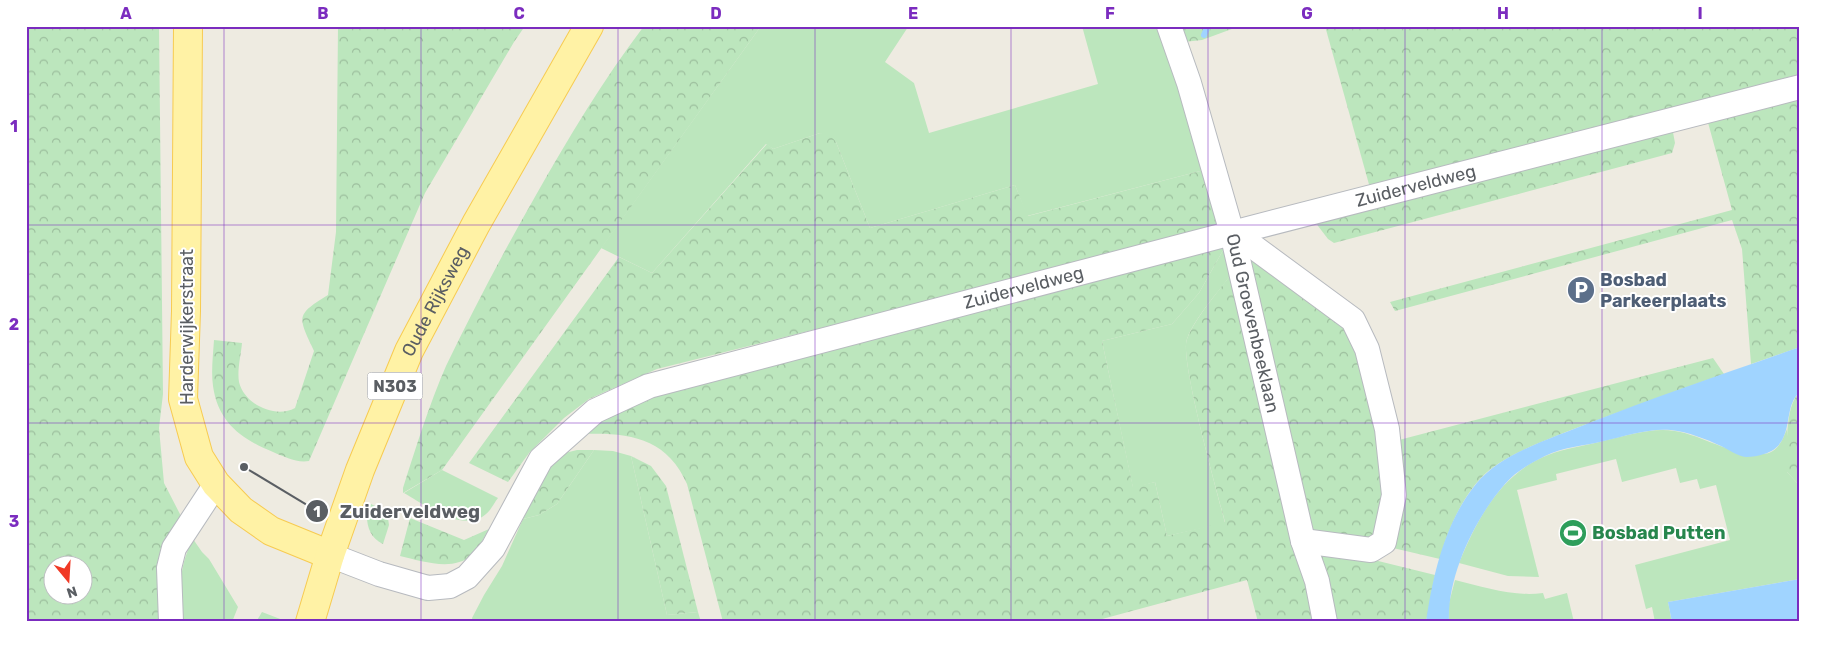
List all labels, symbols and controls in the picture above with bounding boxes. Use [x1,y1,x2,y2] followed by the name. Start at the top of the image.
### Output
[120,4,132,23] text: A
[317,4,329,23] text: B
[513,4,525,23] text: C
[710,4,722,23] text: D
[908,4,918,23] text: E
[1105,4,1115,23] text: F
[1301,4,1313,23] text: G
[1497,4,1509,23] text: H
[1697,4,1703,23] text: I
[10,117,18,136] text: 1
[1353,160,1478,212] street label: Zuiderveldweg
[1221,231,1284,415] street label: Oud Groevenbeeklaan
[397,242,473,360] street label: Oude Rijksweg
[176,249,198,405] street label: Harderwijkerstraat
[961,261,1086,314] street label: Zuiderveldweg
[1600,269,1726,312] place label: Bosbad Parkeerplaats
[1566,275,1596,305] parking icon: Bosbad Parkeerplaats
[9,315,19,334] text: 2
[368,372,422,400] road number: N303
[305,494,490,528] callout: Zuiderveldweg
[340,500,480,523] text: Zuiderveldweg
[313,503,321,521] text: 1
[9,512,19,531] text: 3
[1558,518,1588,548] sports icon: Bosbad Putten
[1592,522,1726,544] place label: Bosbad Putten
[42,556,92,606] north arrow
[64,582,79,602] text: N

